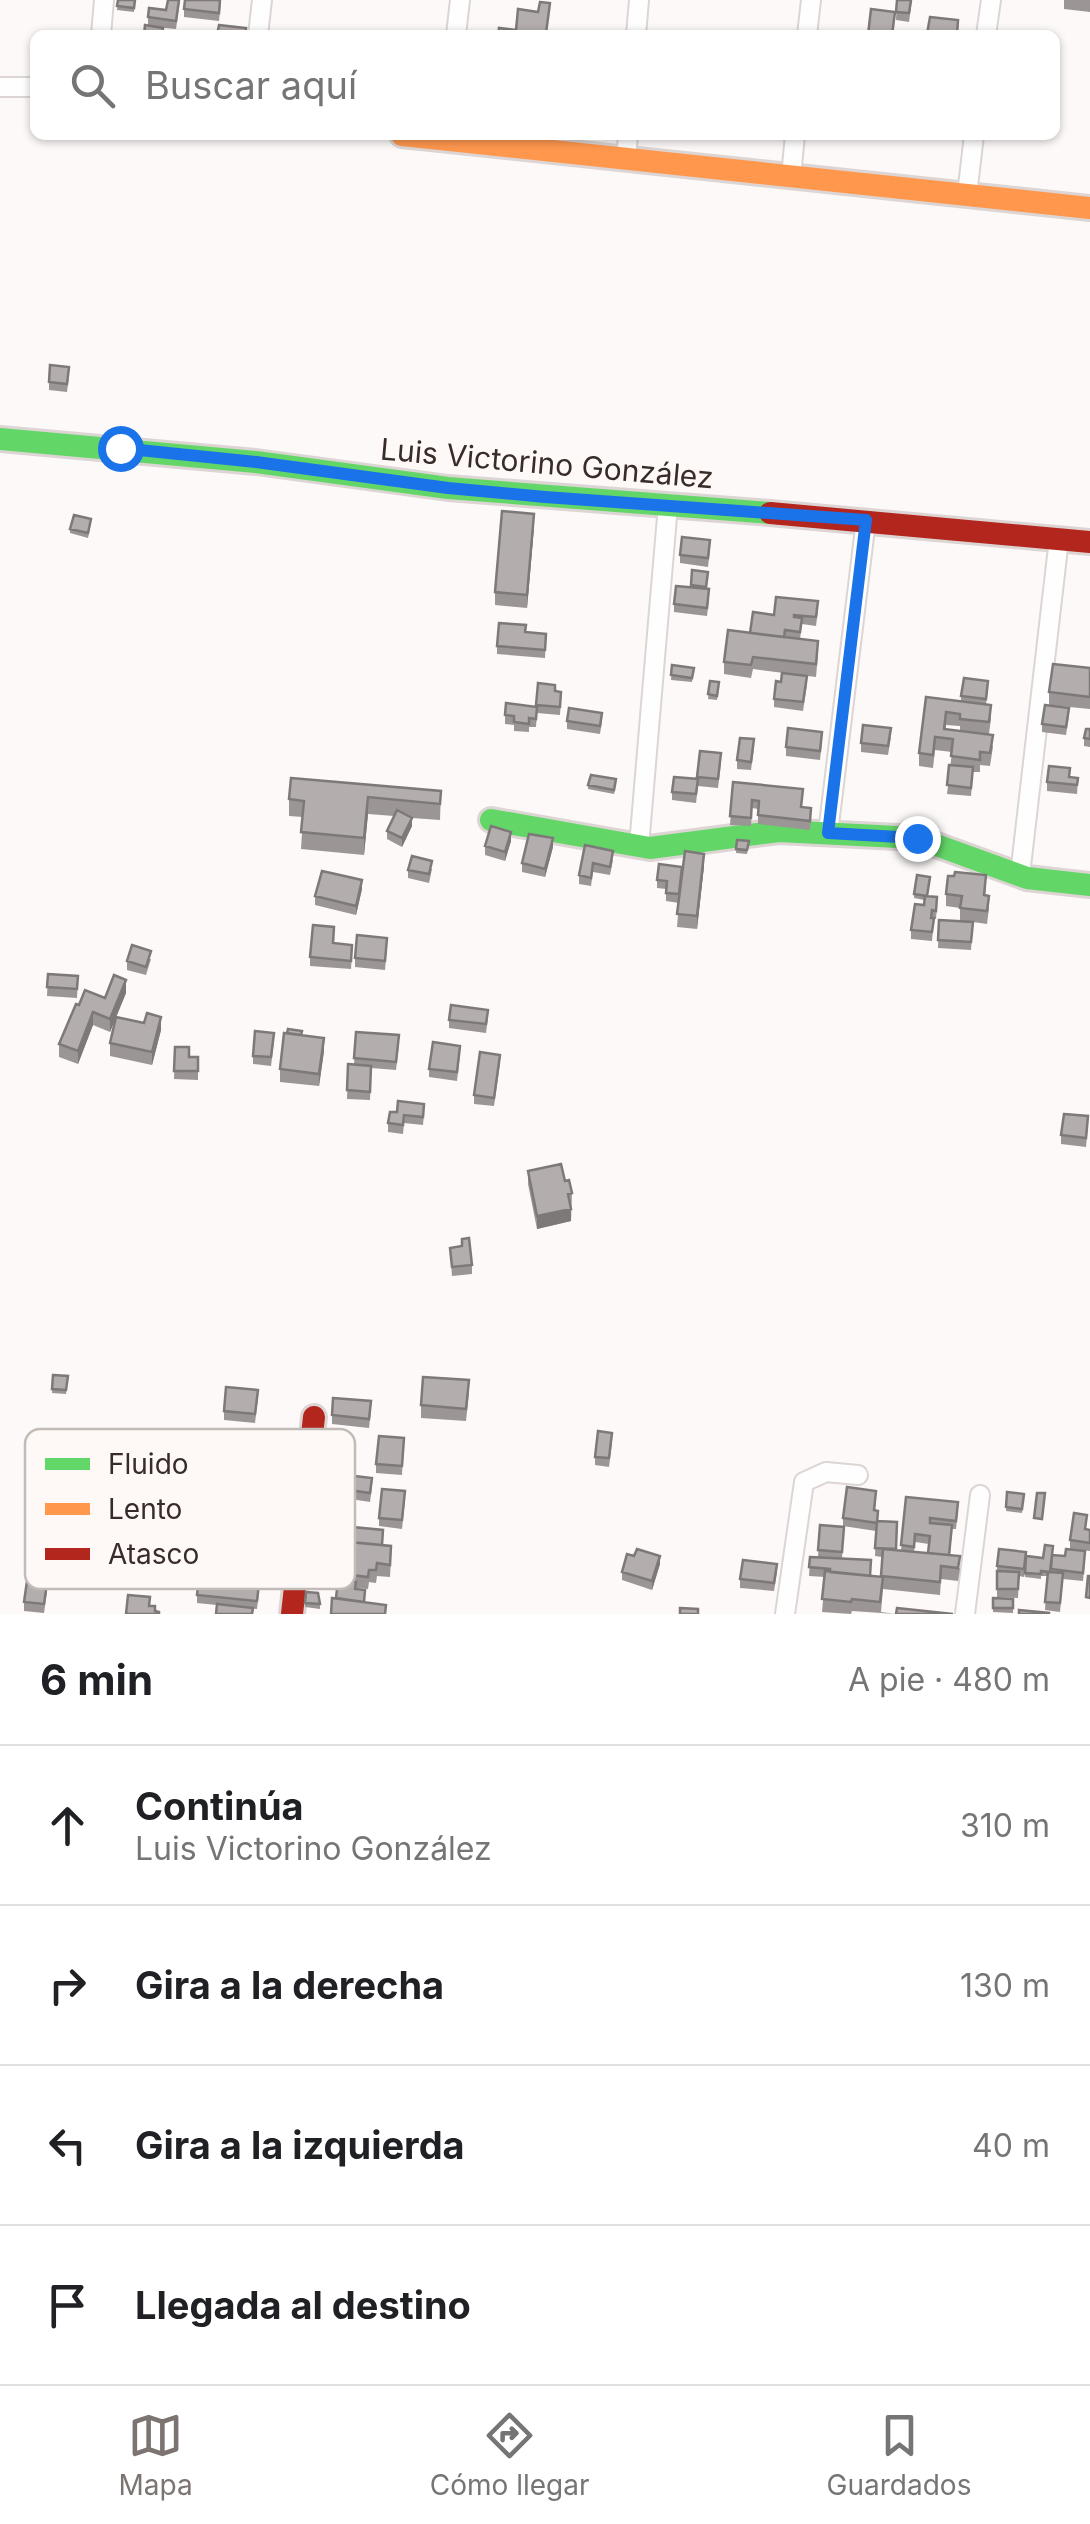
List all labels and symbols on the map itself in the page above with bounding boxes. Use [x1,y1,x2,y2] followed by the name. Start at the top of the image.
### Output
[98,426,144,472] route start
[379,430,715,496] street label: Luis Victorino González
[895,816,941,862] route end
[25,1429,355,1589] legend
[108,1447,189,1481] text: Fluido
[108,1492,182,1526] text: Lento
[108,1537,199,1571] text: Atasco

